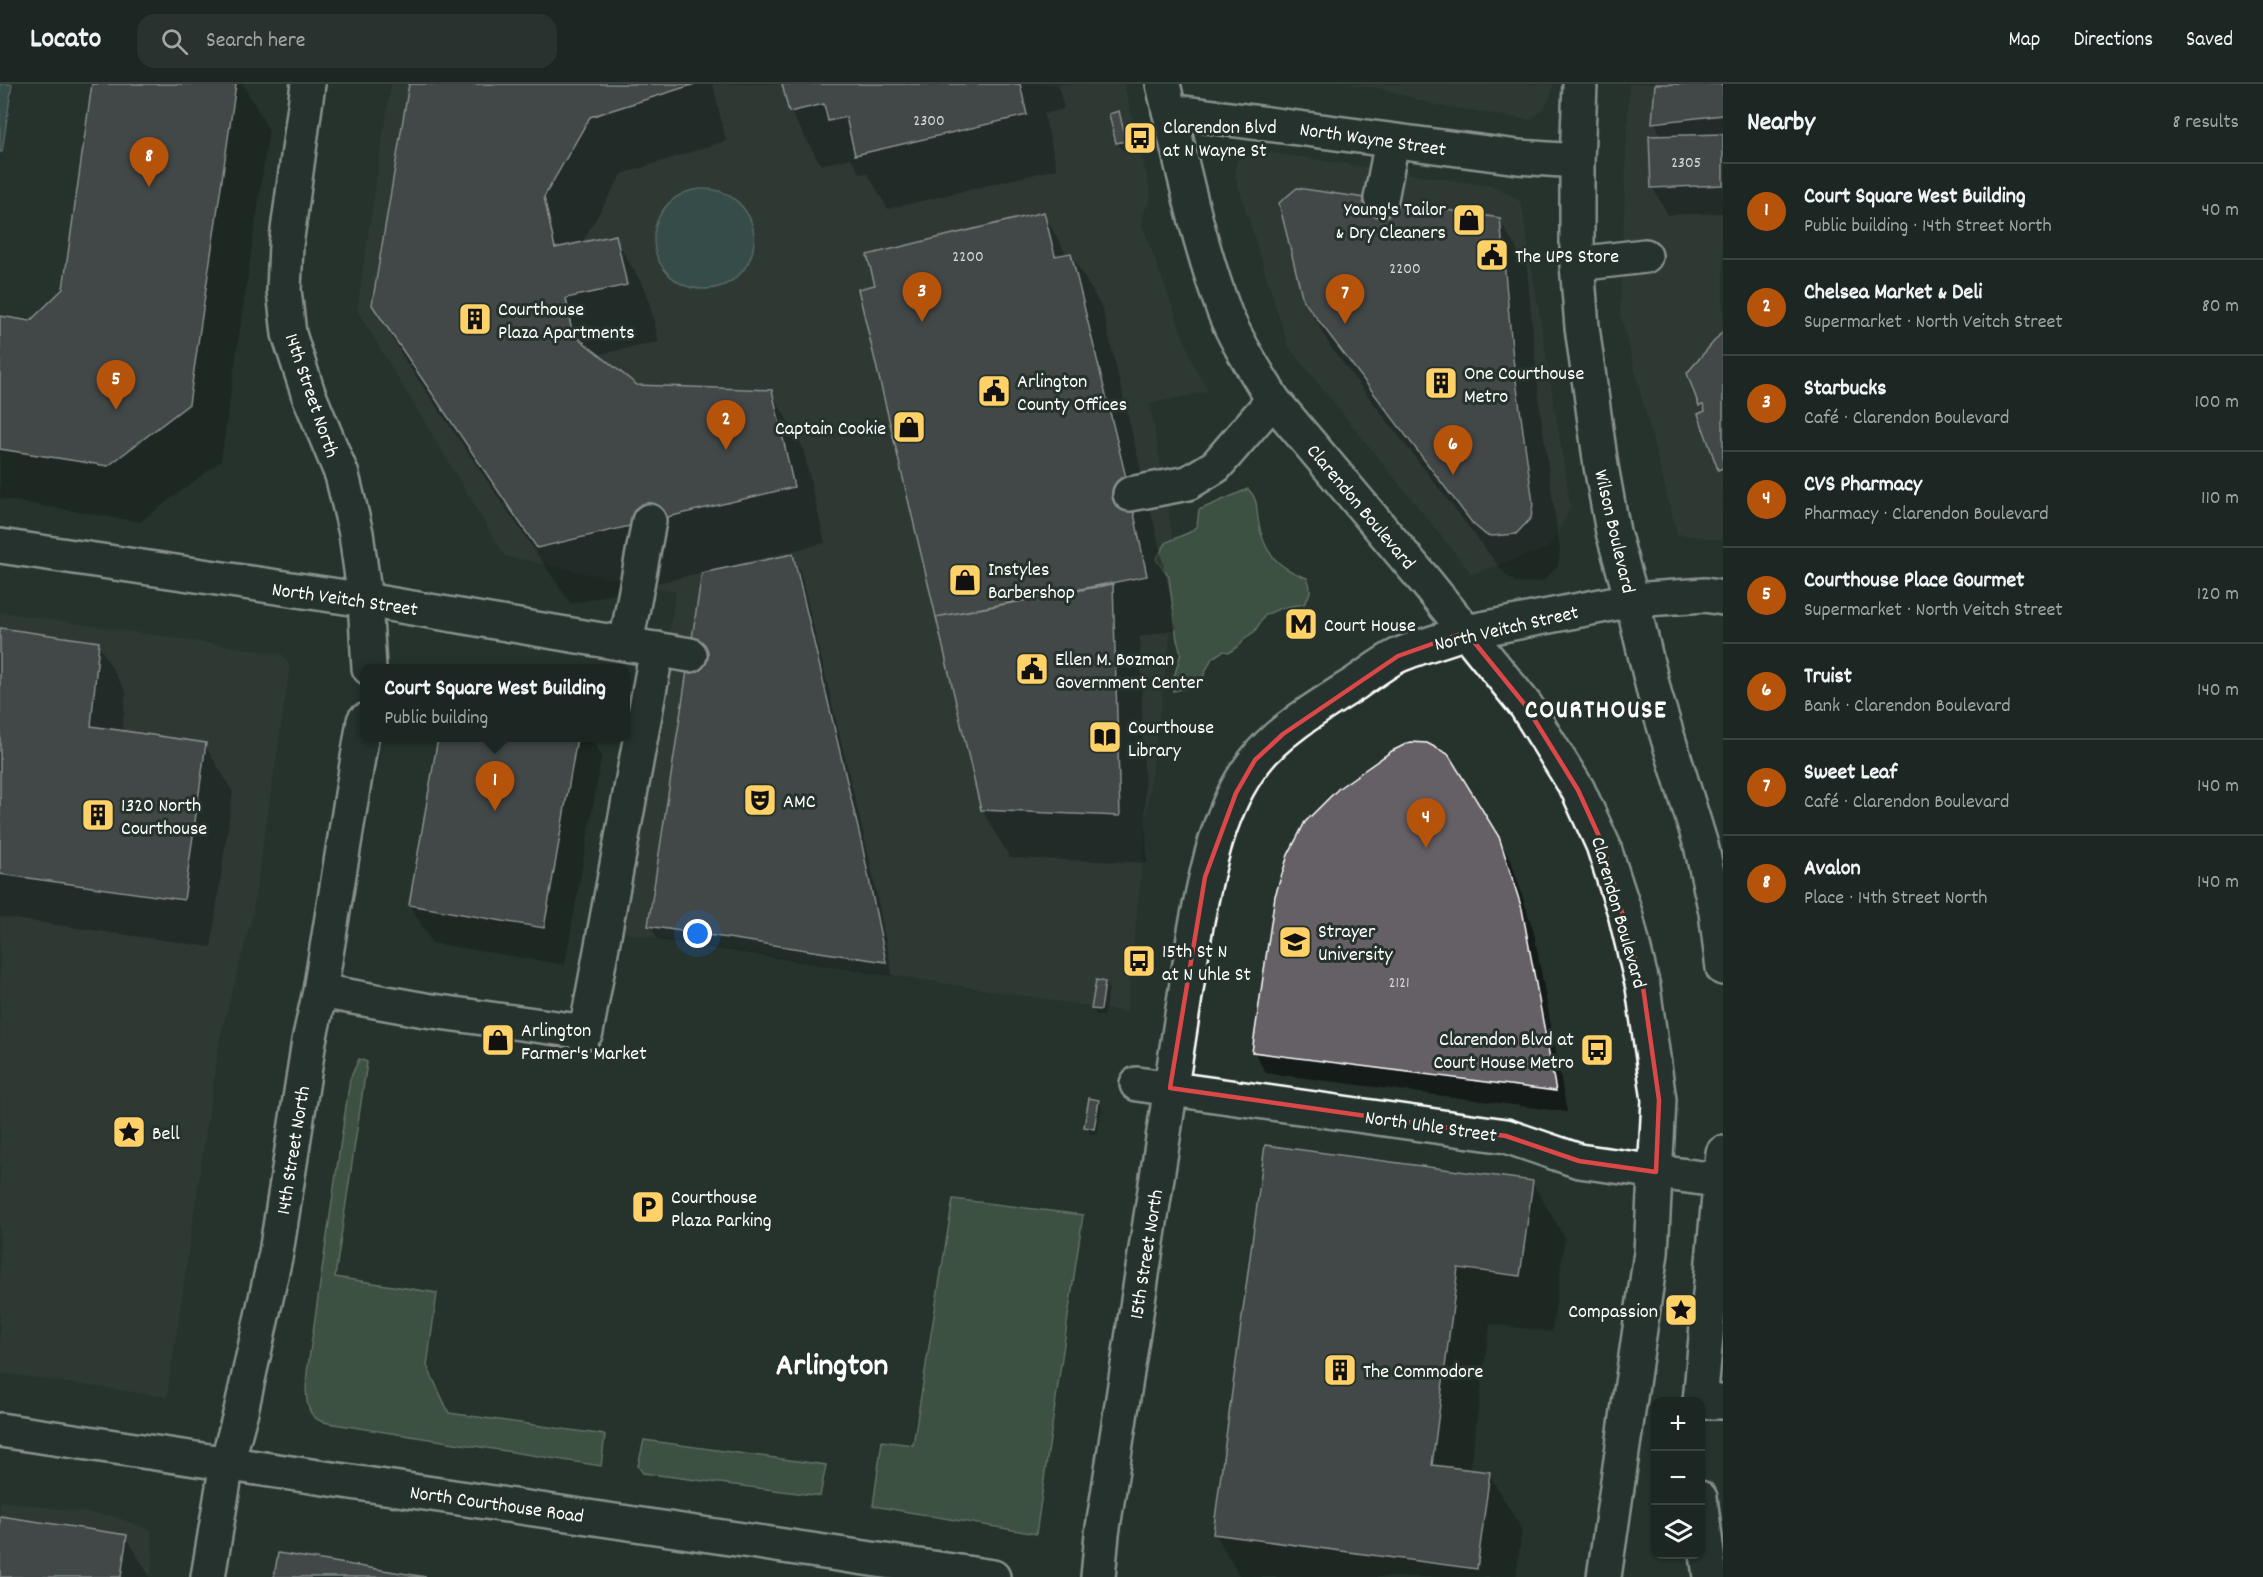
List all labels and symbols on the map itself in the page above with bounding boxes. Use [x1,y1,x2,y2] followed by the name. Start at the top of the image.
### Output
[913,110,945,133] house number: 2300
[1163,115,1277,166] place label: Clarendon Blvd at N Wayne St
[1298,117,1448,165] street label: North Wayne Street
[1122,120,1158,156] bus stop icon: Clarendon Blvd at N Wayne St
[130,138,168,187] pin: 8
[1671,152,1701,175] house number: 2305
[1336,197,1447,248] place label: Young's Tailor & Dry Cleaners
[1451,202,1487,238] shop icon: Young's Tailor & Dry Cleaners
[1474,237,1510,273] public building icon: The UPS Store
[1515,244,1619,272] place label: The UPS Store
[952,246,984,269] house number: 2200
[1389,258,1421,281] house number: 2200
[902,272,942,322] pin: 3
[1326,274,1364,324] pin: 7
[498,297,635,348] place label: Courthouse Plaza Apartments
[457,301,493,337] building icon: Courthouse Plaza Apartments
[276,330,345,462] street label: 14th Street North
[96,360,136,410] pin: 5
[1464,361,1584,412] place label: One Courthouse Metro
[1423,365,1459,401] building icon: One Courthouse Metro
[1017,369,1127,420] place label: Arlington County Offices
[976,373,1012,409] public building icon: Arlington County Offices
[706,400,746,450] pin: 2
[891,409,927,445] shop icon: Captain Cookie
[775,416,886,444] place label: Captain Cookie
[1434,426,1472,475] pin: 6
[1299,439,1421,577] street label: Clarendon Boulevard
[1585,467,1641,596] street label: Wilson Boulevard
[988,557,1075,608] place label: Instyles Barbershop
[947,562,983,598] shop icon: Instyles Barbershop
[270,577,419,625] street label: North Veitch Street
[1432,600,1582,660] street label: North Veitch Street
[1283,606,1319,642] metro station icon: Court House
[1324,613,1416,641] place label: Court House
[1055,647,1204,698] place label: Ellen M. Bozman Government Center
[1014,651,1050,687] public building icon: Ellen M. Bozman Government Center
[1525,693,1667,730] district label: COURTHOUSE
[1128,715,1214,766] place label: Courthouse Library
[1087,719,1123,755] library icon: Courthouse Library
[476,762,514,811] pin: 1
[742,782,778,818] theatre icon: AMC
[783,789,816,817] place label: AMC
[121,793,207,844] place label: 1320 North Courthouse
[80,797,116,833] building icon: 1320 North Courthouse
[1406,798,1446,848] pin: 4
[1582,834,1652,992] street label: Clarendon Boulevard
[683,919,712,948] your location
[1318,919,1394,970] place label: Strayer University
[1277,924,1313,960] school or university icon: Strayer University
[1162,939,1251,990] place label: 15th St N at N Uhle St
[1121,943,1157,979] bus stop icon: 15th St N at N Uhle St
[1389,972,1410,995] house number: 2121
[521,1018,647,1069] place label: Arlington Farmer's Market
[480,1022,516,1058] shop icon: Arlington Farmer's Market
[1433,1027,1574,1078] place label: Clarendon Blvd at Court House Metro
[1579,1032,1615,1068] bus stop icon: Clarendon Blvd at Court House Metro
[271,1084,319,1217] street label: 14th Street North
[1363,1105,1498,1151] street label: North Uhle Street
[111,1114,147,1150] place icon: Bell
[152,1121,180,1149] place label: Bell
[671,1185,772,1236] place label: Courthouse Plaza Parking
[1124,1188,1172,1321] street label: 15th Street North
[630,1189,666,1225] parking icon: Courthouse Plaza Parking
[1663,1292,1699,1328] place icon: Compassion
[1568,1299,1658,1327] place label: Compassion
[776,1345,888,1391] district label: Arlington
[1322,1352,1358,1388] building icon: The Commodore
[1363,1359,1483,1387] place label: The Commodore
[408,1480,585,1532] street label: North Courthouse Road

